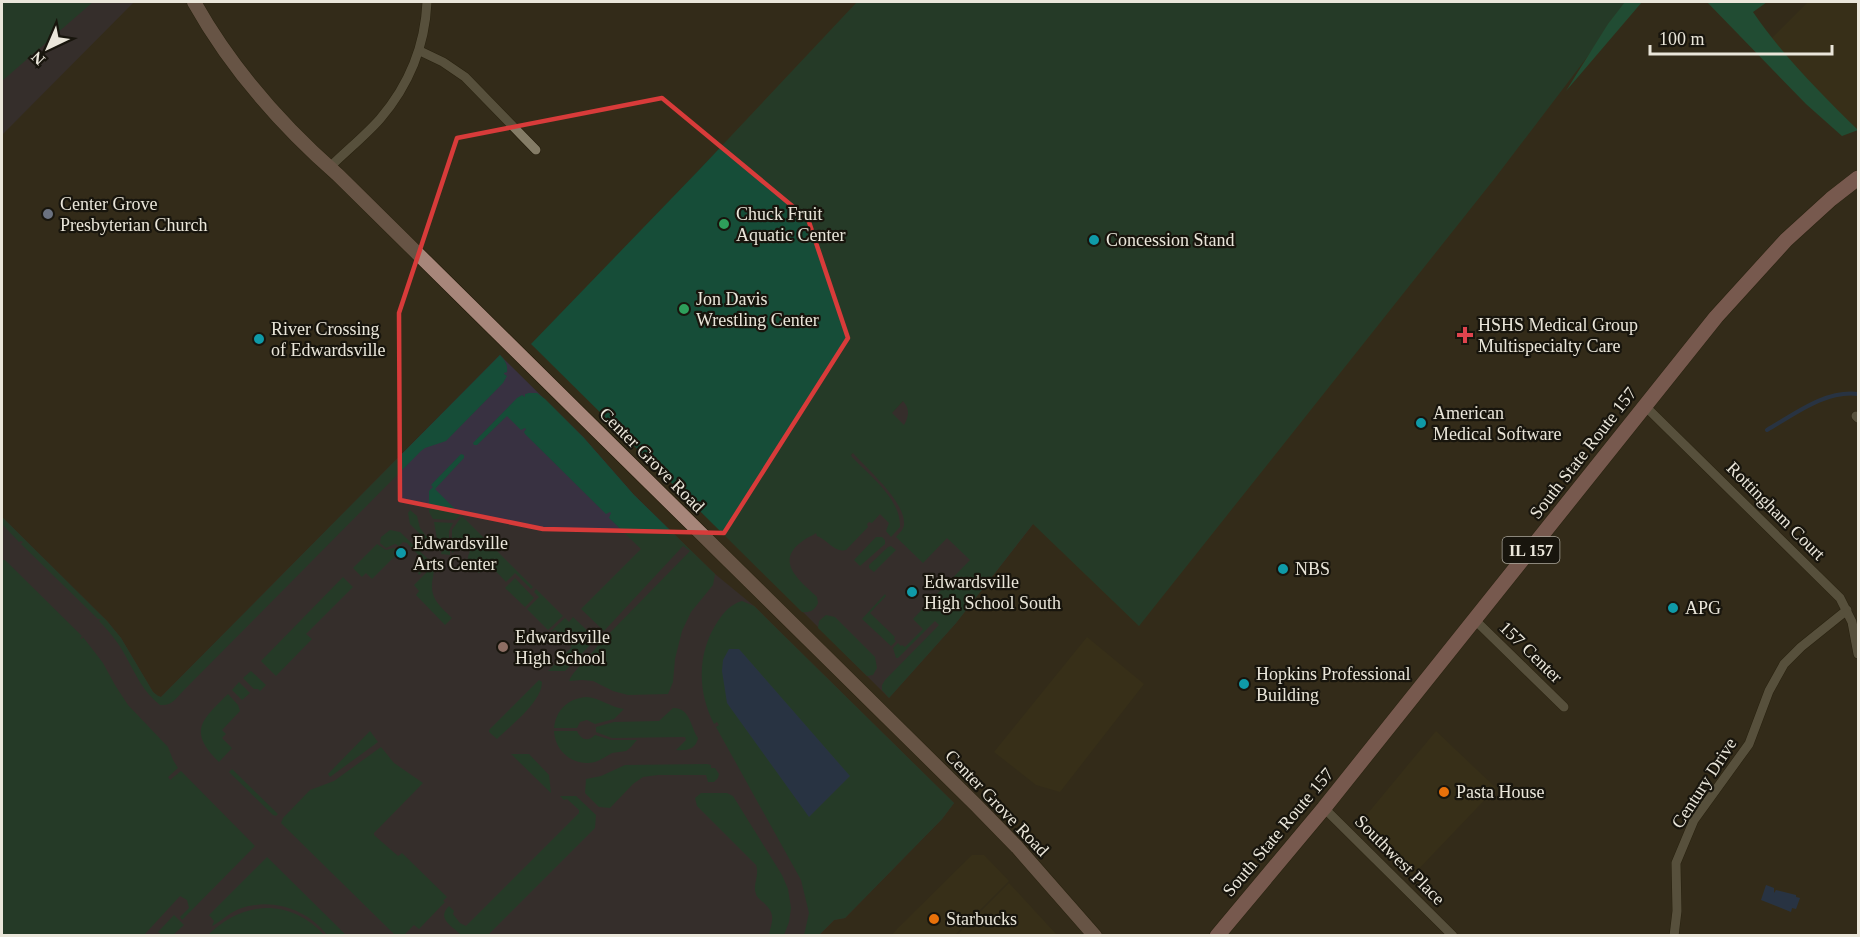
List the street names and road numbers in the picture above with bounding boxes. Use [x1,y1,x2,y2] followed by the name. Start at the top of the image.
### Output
[1525,383,1641,523] street label: South State Route 157
[595,403,709,517] street label: Center Grove Road
[1723,458,1829,564] street label: Rottingham Court
[1502,537,1559,563] road number: IL 157
[1495,617,1567,687] street label: 157 Center
[1667,734,1741,832] street label: Century Drive
[941,746,1053,860] street label: Center Grove Road
[1218,764,1338,900] street label: South State Route 157
[1351,811,1449,909] street label: Southwest Place

